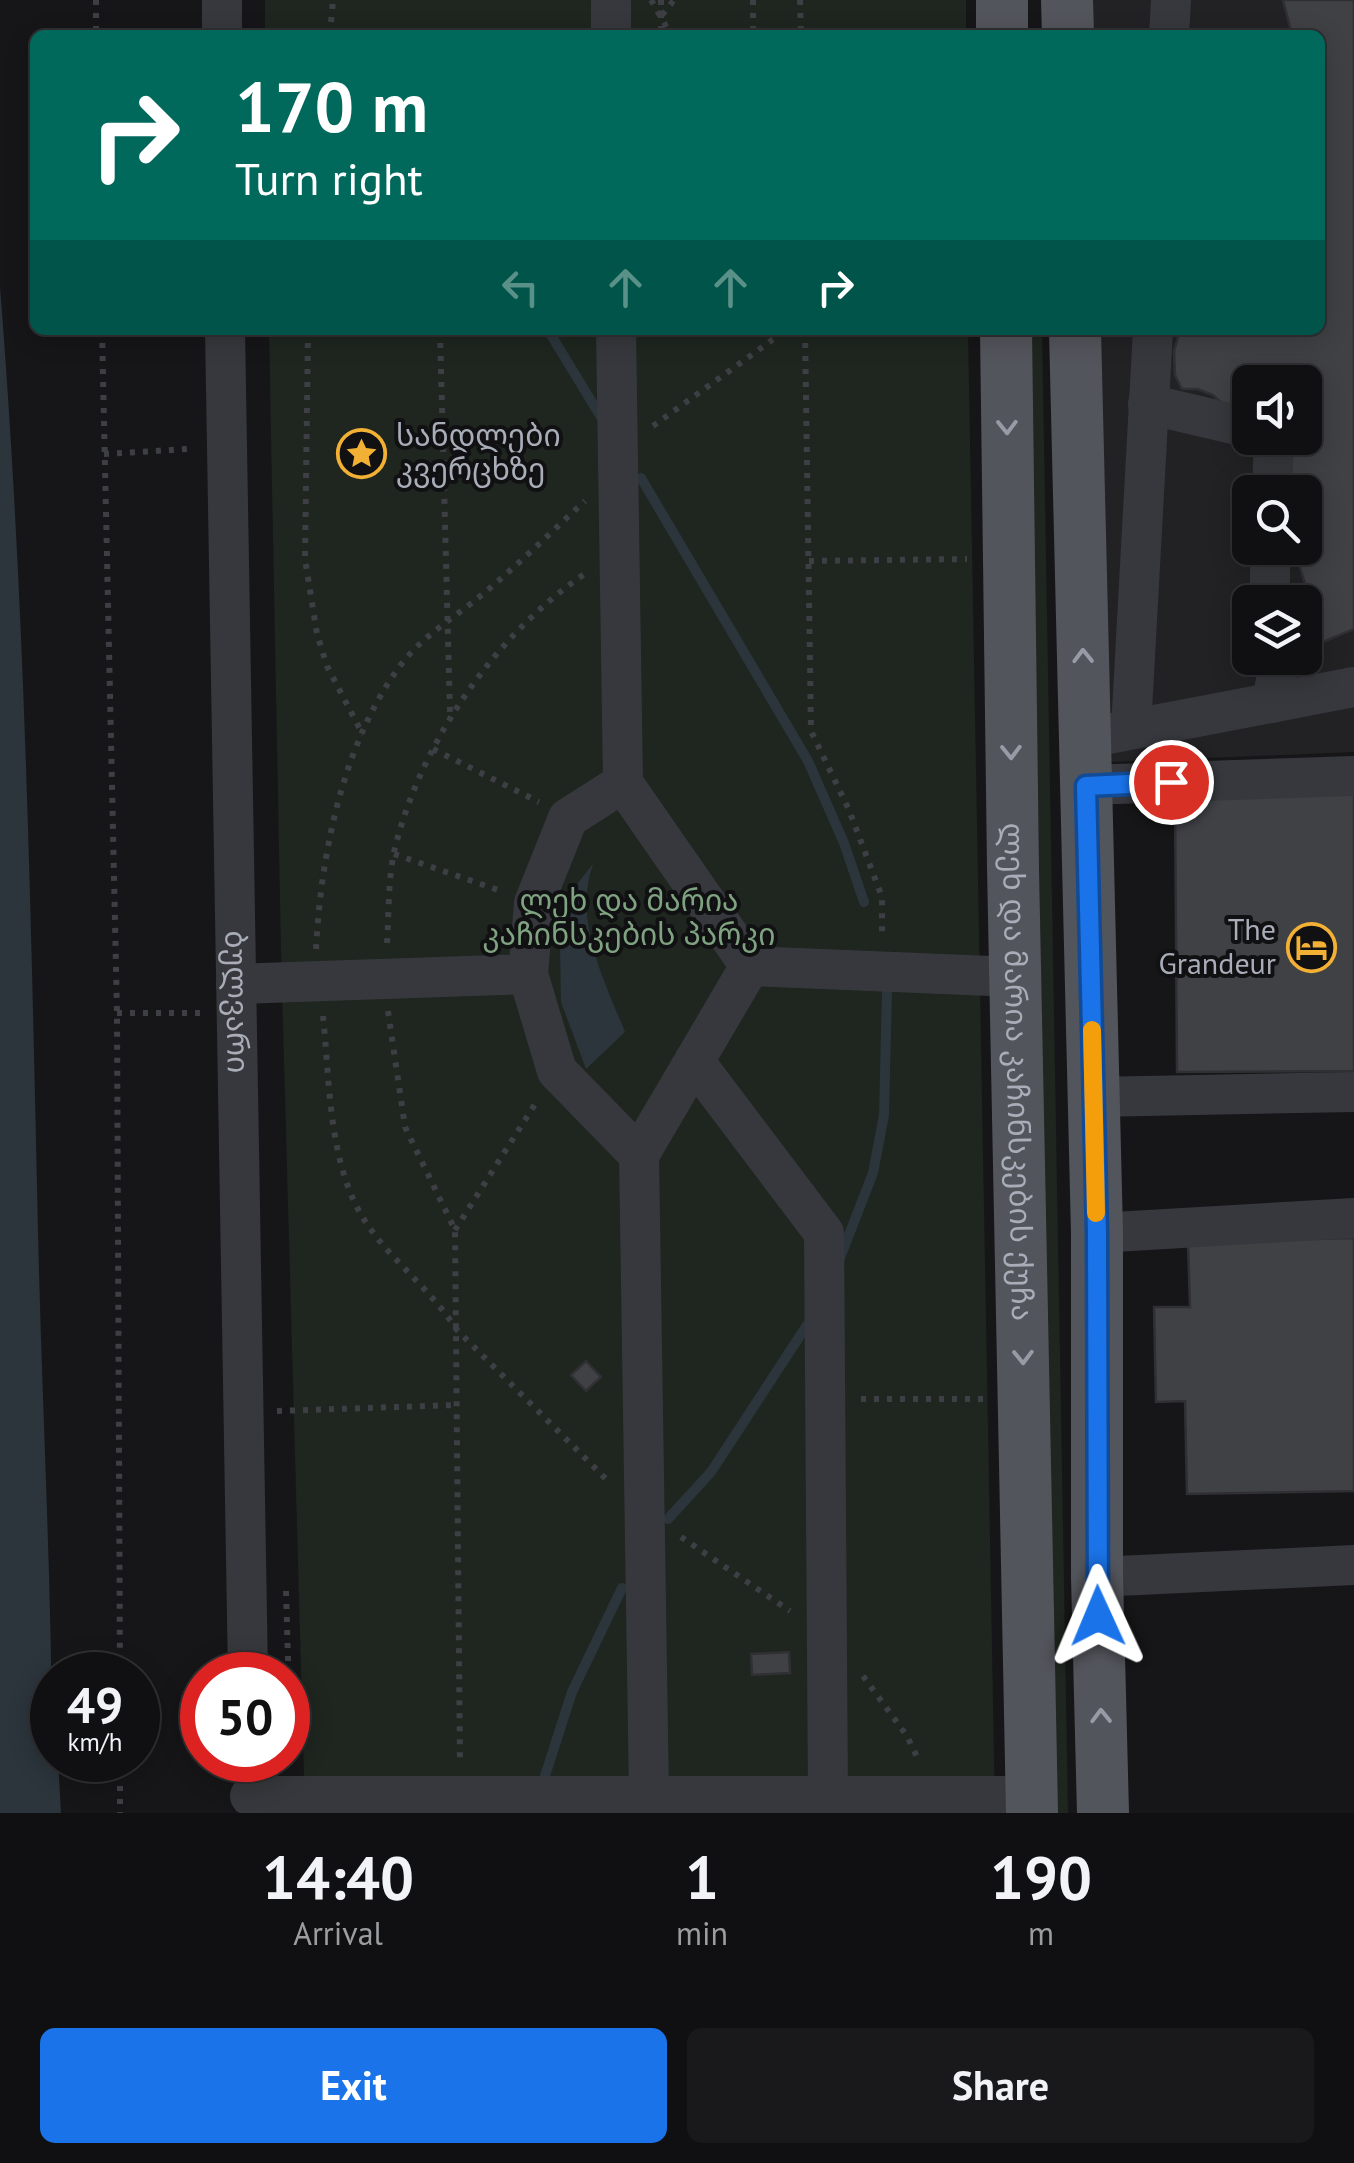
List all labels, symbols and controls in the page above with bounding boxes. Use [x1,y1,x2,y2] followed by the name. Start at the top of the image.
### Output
[235,61,428,151] text: 170 m
[70,70,200,200] icon: right
[235,149,423,207] text: Turn right
[493,260,548,315] icon: left
[598,260,653,315] icon: ahead
[703,260,758,315] icon: ahead
[808,260,863,315] icon: right
[1232,365,1322,675] map controls
[1232,365,1322,455] button: sound
[396,415,561,488] place label: სანდლები კვერცხზე
[996,420,1018,436] one-way arrow
[335,427,387,479] place icon: სანდლები კვერცხზე
[1232,475,1322,565] button: search
[1232,585,1322,675] button: layers
[1072,647,1093,663] one-way arrow
[1129,740,1214,825] pin
[1000,746,1022,761] one-way arrow
[1144,755,1199,810] icon: arrive
[994,822,1043,1321] street label: ლეხ და მარია კაჩინსკების ქუჩა
[482,880,776,953] park label: ლეხ და მარია კაჩინსკების პარკი
[1158,909,1276,982] place label: The Grandeur
[1285,921,1337,973] hotel icon: The Grandeur
[217,930,259,1074] street label: ბულვარი
[1012,1350,1034,1366] one-way arrow
[1046,1564,1150,1668] position arrow
[180,1652,310,1782] speed limit sign: 50
[67,1672,123,1737] text: 49
[1090,1707,1111,1723] one-way arrow
[68,1726,122,1758] text: km/h
[262,1838,414,1916] text: 14:40
[685,1838,719,1916] text: 1
[990,1838,1092,1916] text: 190
[293,1912,383,1954] text: Arrival
[676,1912,728,1954] text: min
[1028,1912,1054,1954] text: m
[40,2028,667,2143] button: Exit
[687,2028,1314,2143] button: Share

